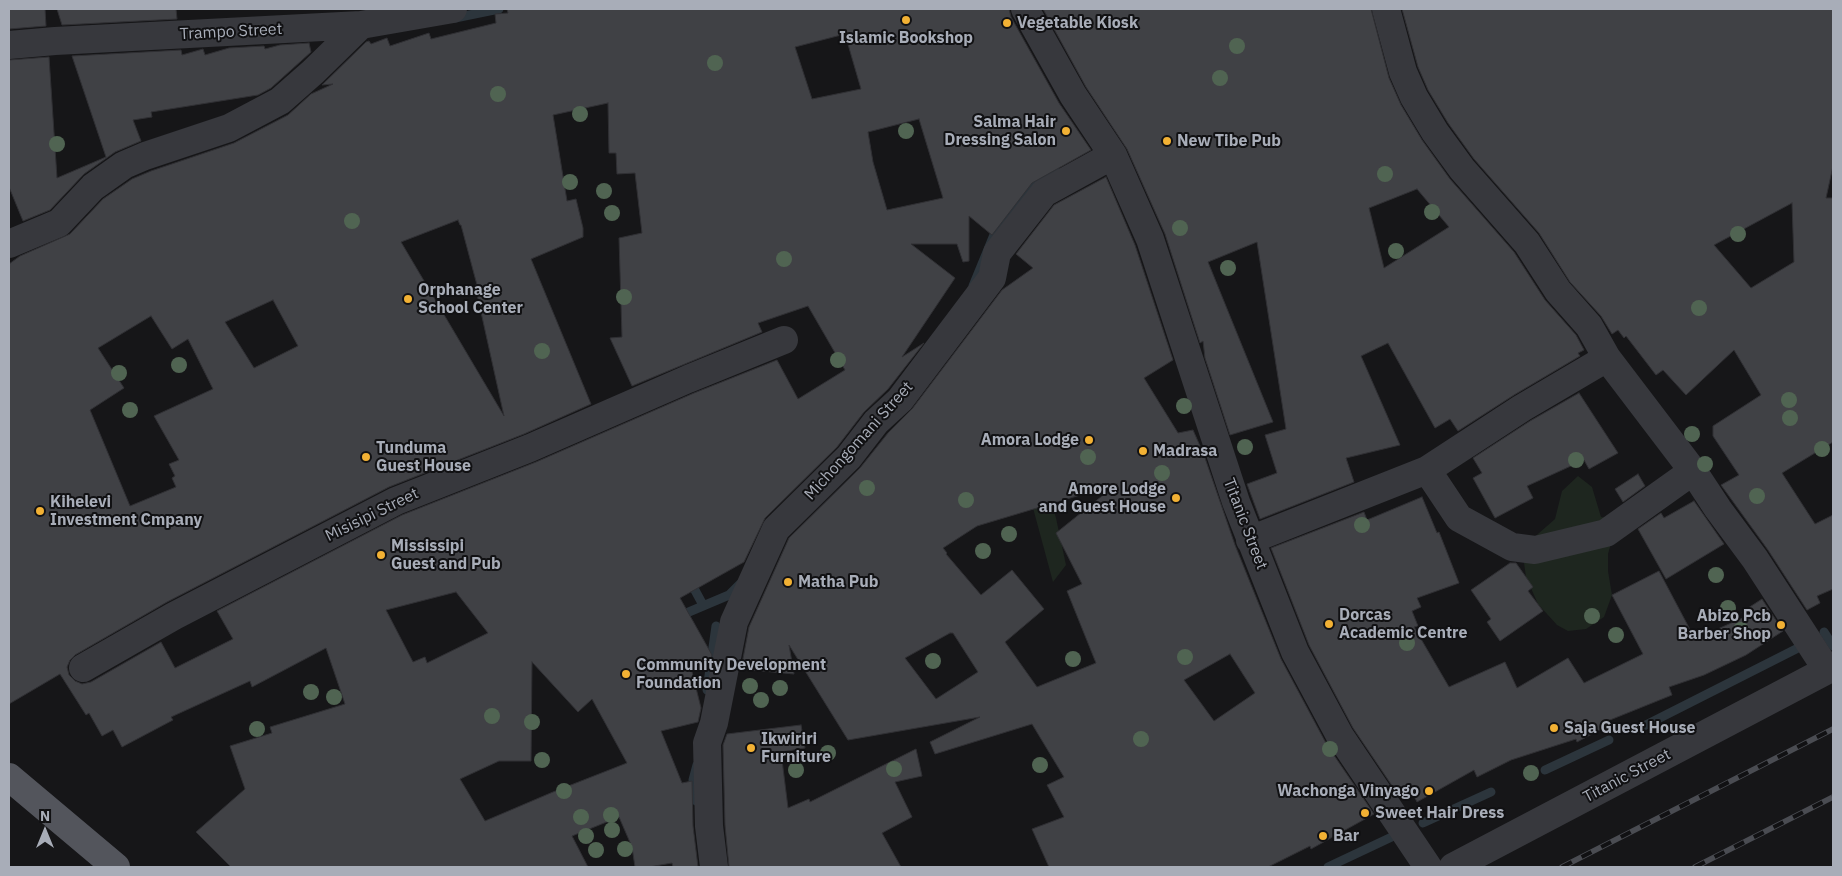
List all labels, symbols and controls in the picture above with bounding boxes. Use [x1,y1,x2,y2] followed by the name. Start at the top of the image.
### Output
[1017,13,1138,33] place label: Vegetable Kiosk
[900,14,912,26] marker: Islamic Bookshop
[1001,17,1013,29] marker: Vegetable Kiosk
[179,20,283,44] street label: Trampo Street
[839,28,973,48] place label: Islamic Bookshop
[944,112,1056,150] place label: Salma Hair Dressing Salon
[1060,125,1072,137] marker: Salma Hair Dressing Salon
[1177,131,1281,151] place label: New Tibe Pub
[1161,135,1173,147] marker: New Tibe Pub
[418,280,523,318] place label: Orphanage School Center
[402,293,414,305] marker: Orphanage School Center
[801,378,917,504] street label: Michongomani Street
[981,430,1079,450] place label: Amora Lodge
[1083,434,1095,446] marker: Amora Lodge
[376,438,471,476] place label: Tunduma Guest House
[1153,441,1217,461] place label: Madrasa
[1137,445,1149,457] marker: Madrasa
[360,451,372,463] marker: Tunduma Guest House
[1219,476,1271,572] street label: Titanic Street
[1039,479,1166,517] place label: Amore Lodge and Guest House
[322,484,422,546] street label: Misisipi Street
[50,492,202,530] place label: Kihelevi Investment Cmpany
[1170,492,1182,504] marker: Amore Lodge and Guest House
[34,505,46,517] marker: Kihelevi Investment Cmpany
[391,536,501,574] place label: Mississipi Guest and Pub
[375,549,387,561] marker: Mississipi Guest and Pub
[798,572,878,592] place label: Matha Pub
[782,576,794,588] marker: Matha Pub
[1339,605,1467,643] place label: Dorcas Academic Centre
[1678,606,1771,644] place label: Abizo Pcb Barber Shop
[1323,618,1335,630] marker: Dorcas Academic Centre
[1775,619,1787,631] marker: Abizo Pcb Barber Shop
[636,655,826,693] place label: Community Development Foundation
[620,668,632,680] marker: Community Development Foundation
[1564,718,1696,738] place label: Saja Guest House
[1548,722,1560,734] marker: Saja Guest House
[761,729,831,767] place label: Ikwiriri Furniture
[745,742,757,754] marker: Ikwiriri Furniture
[1580,745,1674,807] street label: Titanic Street
[1277,781,1419,801] place label: Wachonga Vinyago
[1423,785,1435,797] marker: Wachonga Vinyago
[1375,803,1504,823] place label: Sweet Hair Dress
[20,806,70,856] north arrow
[40,807,50,825] text: N
[1359,807,1371,819] marker: Sweet Hair Dress
[1333,826,1359,846] place label: Bar
[1317,830,1329,842] marker: Bar

